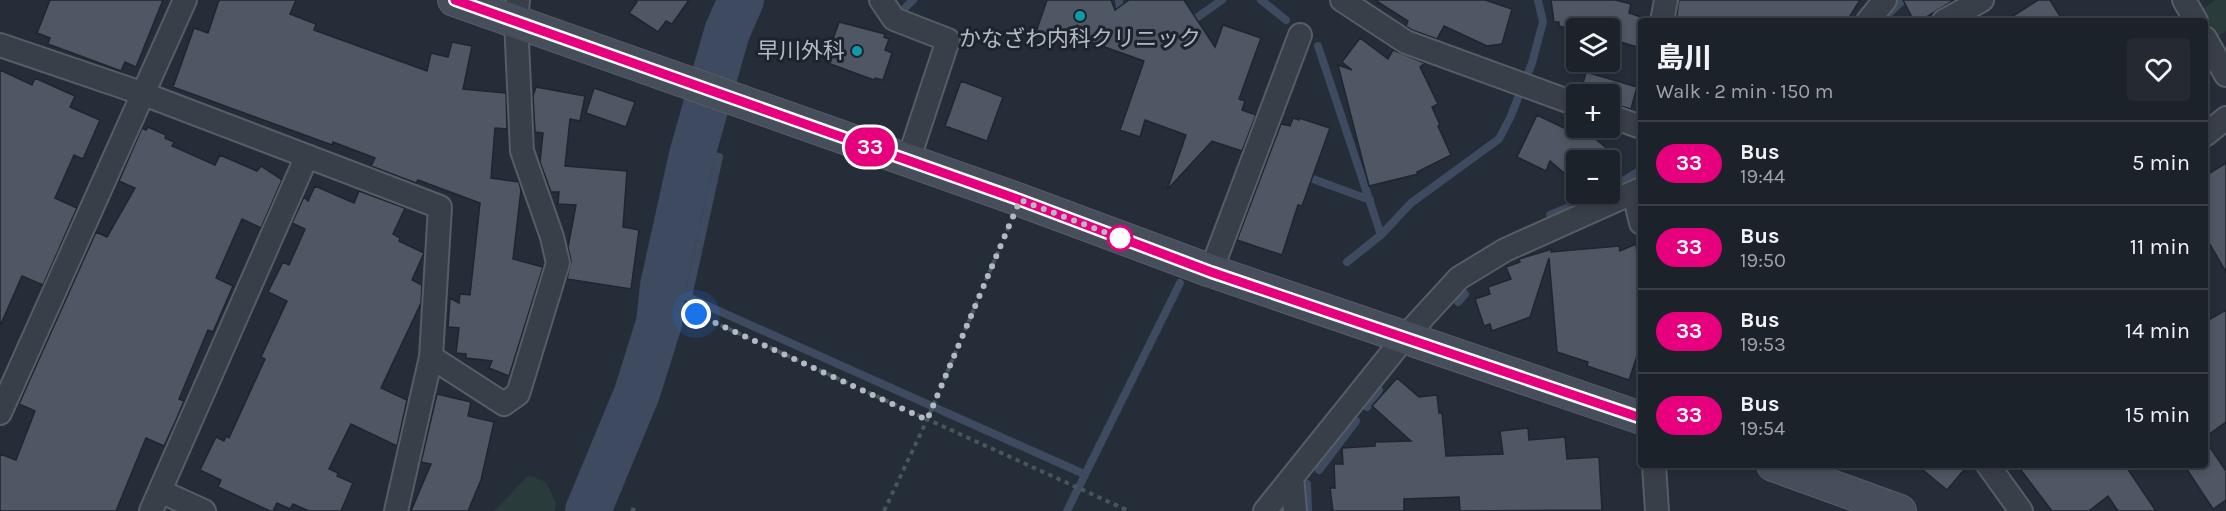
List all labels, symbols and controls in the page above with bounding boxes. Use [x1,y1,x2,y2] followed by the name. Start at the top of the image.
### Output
[1073,9,1087,23] marker: かなざわ内科クリニック
[1566,18,1620,204] map controls
[1566,18,1620,72] button: layers
[959,26,1201,52] place label: かなざわ内科クリニック
[757,38,845,64] place label: 早川外科
[2127,38,2190,101] button: heart
[1656,41,1712,74] text: 島川
[850,44,864,58] marker: 早川外科
[1656,80,1834,103] text: Walk · 2 min · 150 m
[1566,84,1620,138] button: +
[843,128,897,166] line badge: 33
[857,135,883,159] text: 33
[1740,139,1780,165] text: Bus
[1566,150,1620,204] button: −
[2132,150,2190,176] text: 5 min
[1676,151,1702,175] text: 33
[1740,165,1785,188] text: 19:44
[1740,223,1780,249] text: Bus
[1107,225,1133,251] unlabelled marker
[2130,234,2190,260] text: 11 min
[1676,235,1702,259] text: 33
[1740,249,1786,272] text: 19:50
[681,299,711,329] your location
[1740,307,1780,333] text: Bus
[2125,318,2190,344] text: 14 min
[1676,319,1702,343] text: 33
[1740,333,1786,356] text: 19:53
[1740,391,1780,417] text: Bus
[2125,402,2190,428] text: 15 min
[1676,403,1702,427] text: 33
[1740,417,1785,440] text: 19:54

